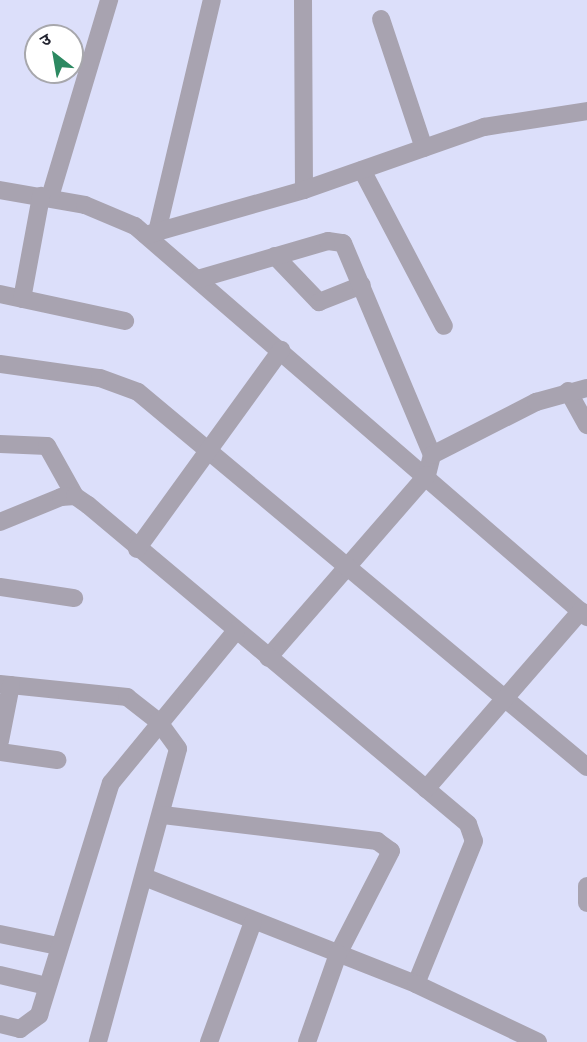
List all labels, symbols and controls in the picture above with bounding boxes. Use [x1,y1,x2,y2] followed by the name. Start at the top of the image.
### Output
[24,24,84,84] north arrow
[37,29,54,50] text: उ

